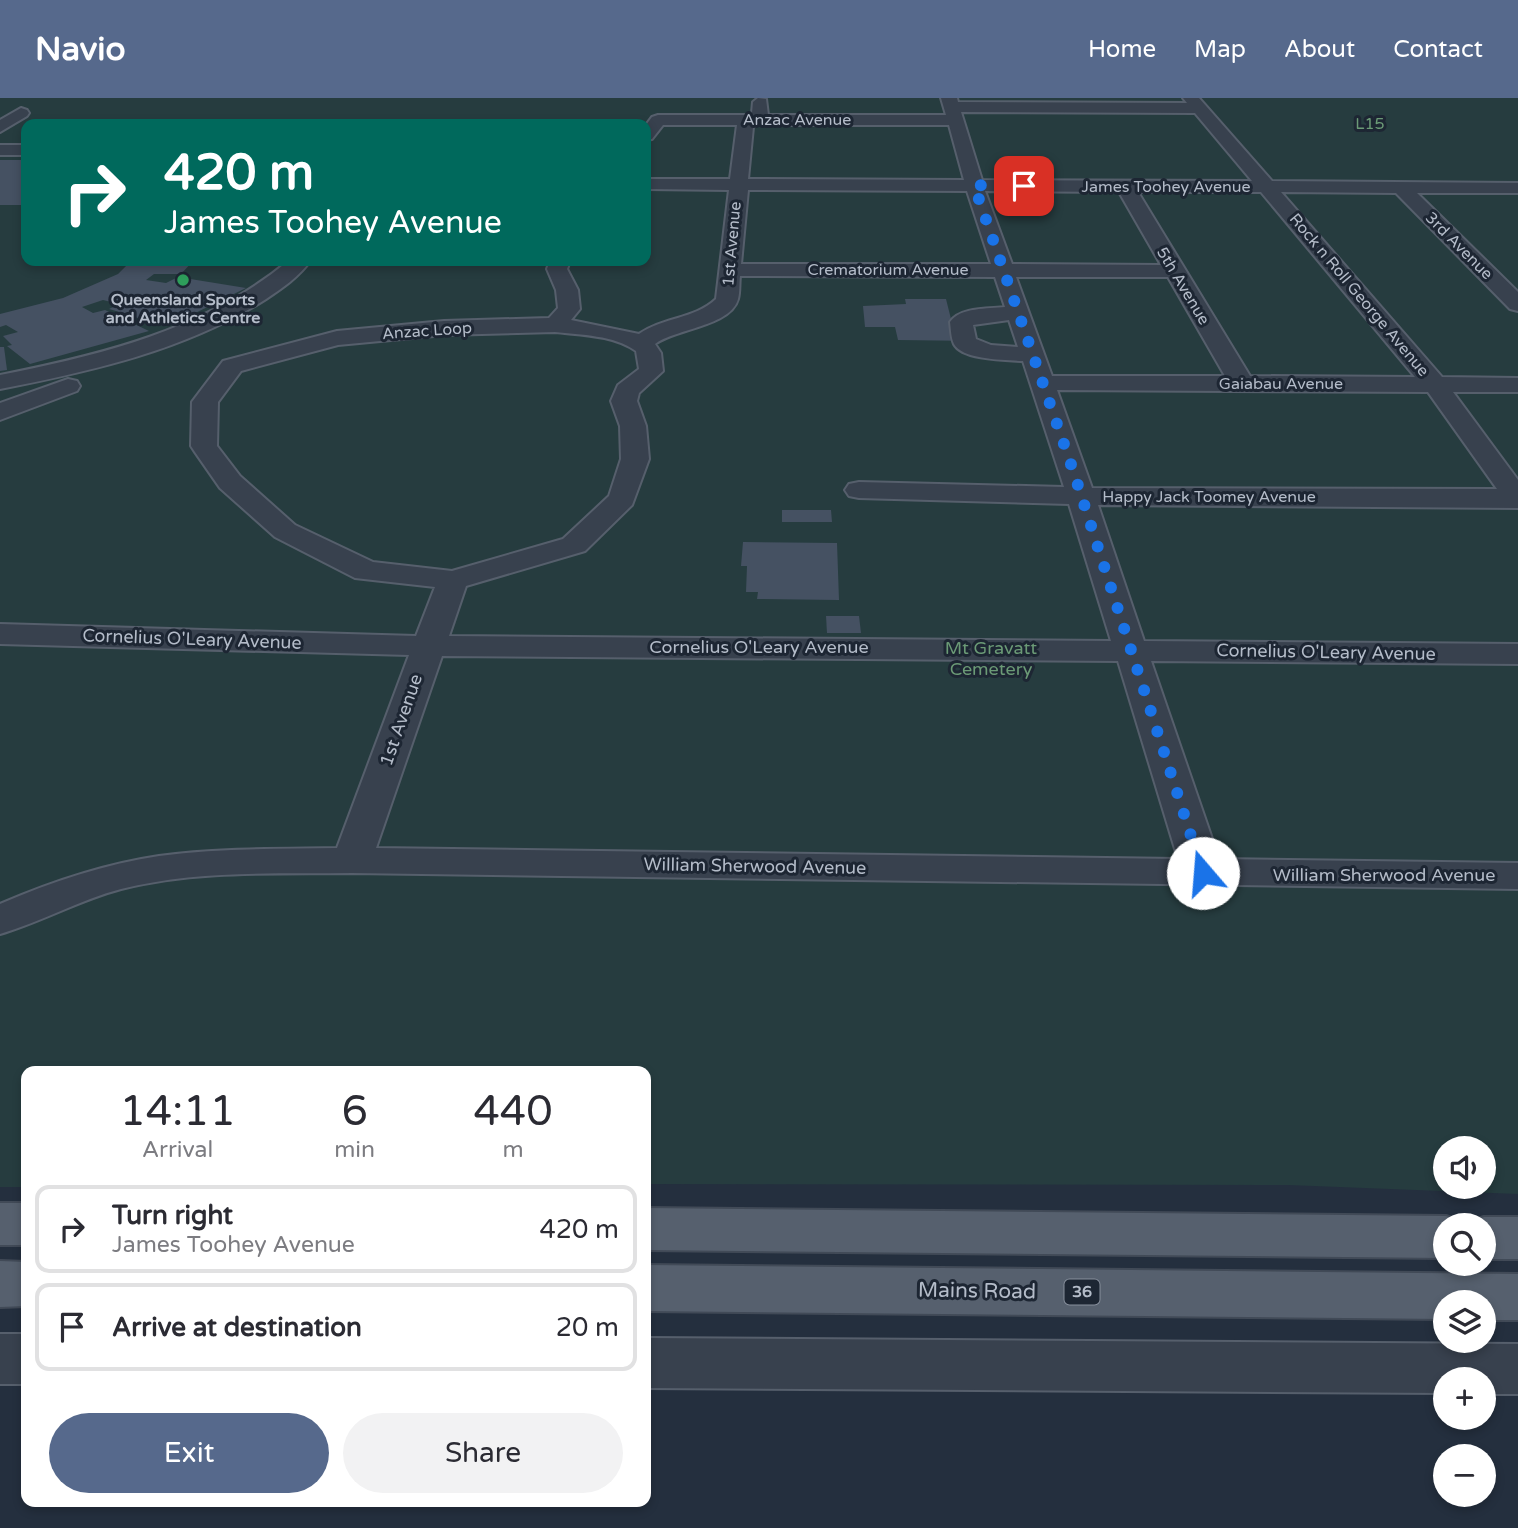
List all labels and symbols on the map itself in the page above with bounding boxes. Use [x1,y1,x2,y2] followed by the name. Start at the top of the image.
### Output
[743,110,851,130] street label: Anzac Avenue
[1355,114,1385,134] park label: L15
[994,156,1054,216] pin
[1082,177,1250,197] street label: James Toohey Avenue
[718,201,746,287] street label: 1st Avenue
[1421,208,1497,284] street label: 3rd Avenue
[1285,209,1433,381] street label: Rock n Roll George Avenue
[1152,243,1214,329] street label: 5th Avenue
[807,260,969,280] street label: Crematorium Avenue
[175,272,191,288] marker: Queensland Sports and Athletics Centre
[106,290,260,328] place label: Queensland Sports and Athletics Centre
[381,318,473,344] street label: Anzac Loop
[1219,374,1343,394] street label: Gaiabau Avenue
[1102,487,1316,507] street label: Happy Jack Toomey Avenue
[82,624,302,654] street label: Cornelius O'Leary Avenue
[649,636,869,658] street label: Cornelius O'Leary Avenue
[945,637,1037,680] park label: Mt Gravatt Cemetery
[1216,639,1436,665] street label: Cornelius O'Leary Avenue
[375,671,427,769] street label: 1st Avenue
[1166,836,1240,910] position arrow
[643,853,867,879] street label: William Sherwood Avenue
[1273,864,1495,886] street label: William Sherwood Avenue
[918,1277,1036,1305] street label: Mains Road
[1064,1280,1100,1304] road number: 36

